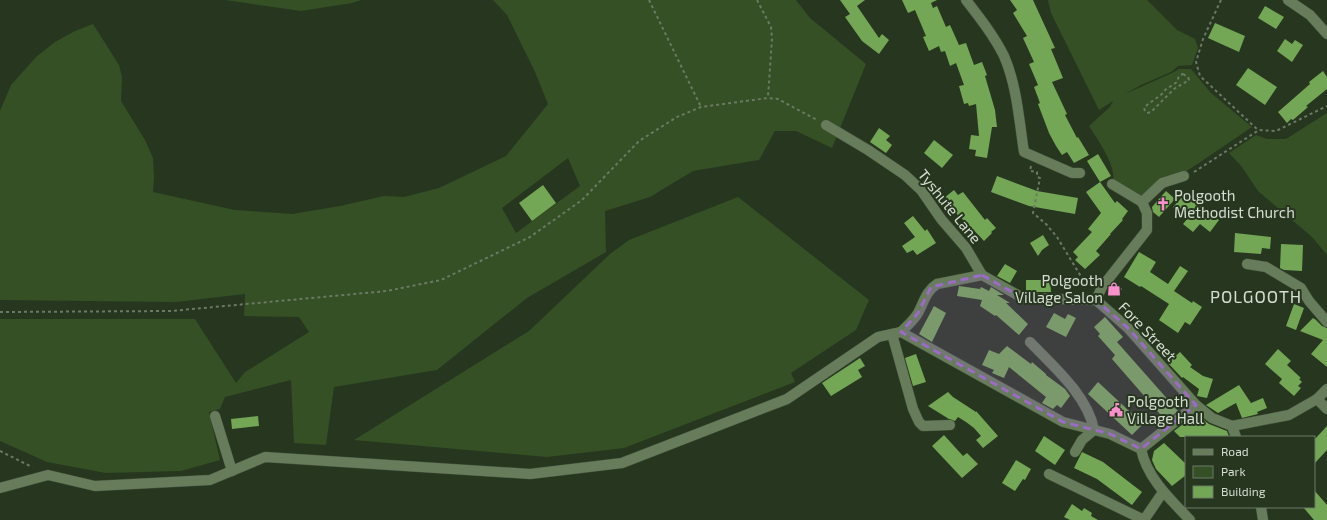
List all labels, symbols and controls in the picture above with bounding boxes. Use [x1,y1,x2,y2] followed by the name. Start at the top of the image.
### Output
[915,165,985,247] street label: Tyshute Lane
[1174,186,1295,221] place label: Polgooth Methodist Church
[1155,196,1171,212] church icon: Polgooth Methodist Church
[1015,271,1103,306] place label: Polgooth Village Salon
[1106,281,1122,297] shop icon: Polgooth Village Salon
[1210,286,1302,306] district label: POLGOOTH
[1115,298,1181,365] street label: Fore Street
[1127,392,1204,427] place label: Polgooth Village Hall
[1108,402,1124,418] public building icon: Polgooth Village Hall
[1185,436,1315,508] legend
[1221,444,1249,458] text: Road
[1221,464,1246,478] text: Park
[1221,484,1266,498] text: Building

